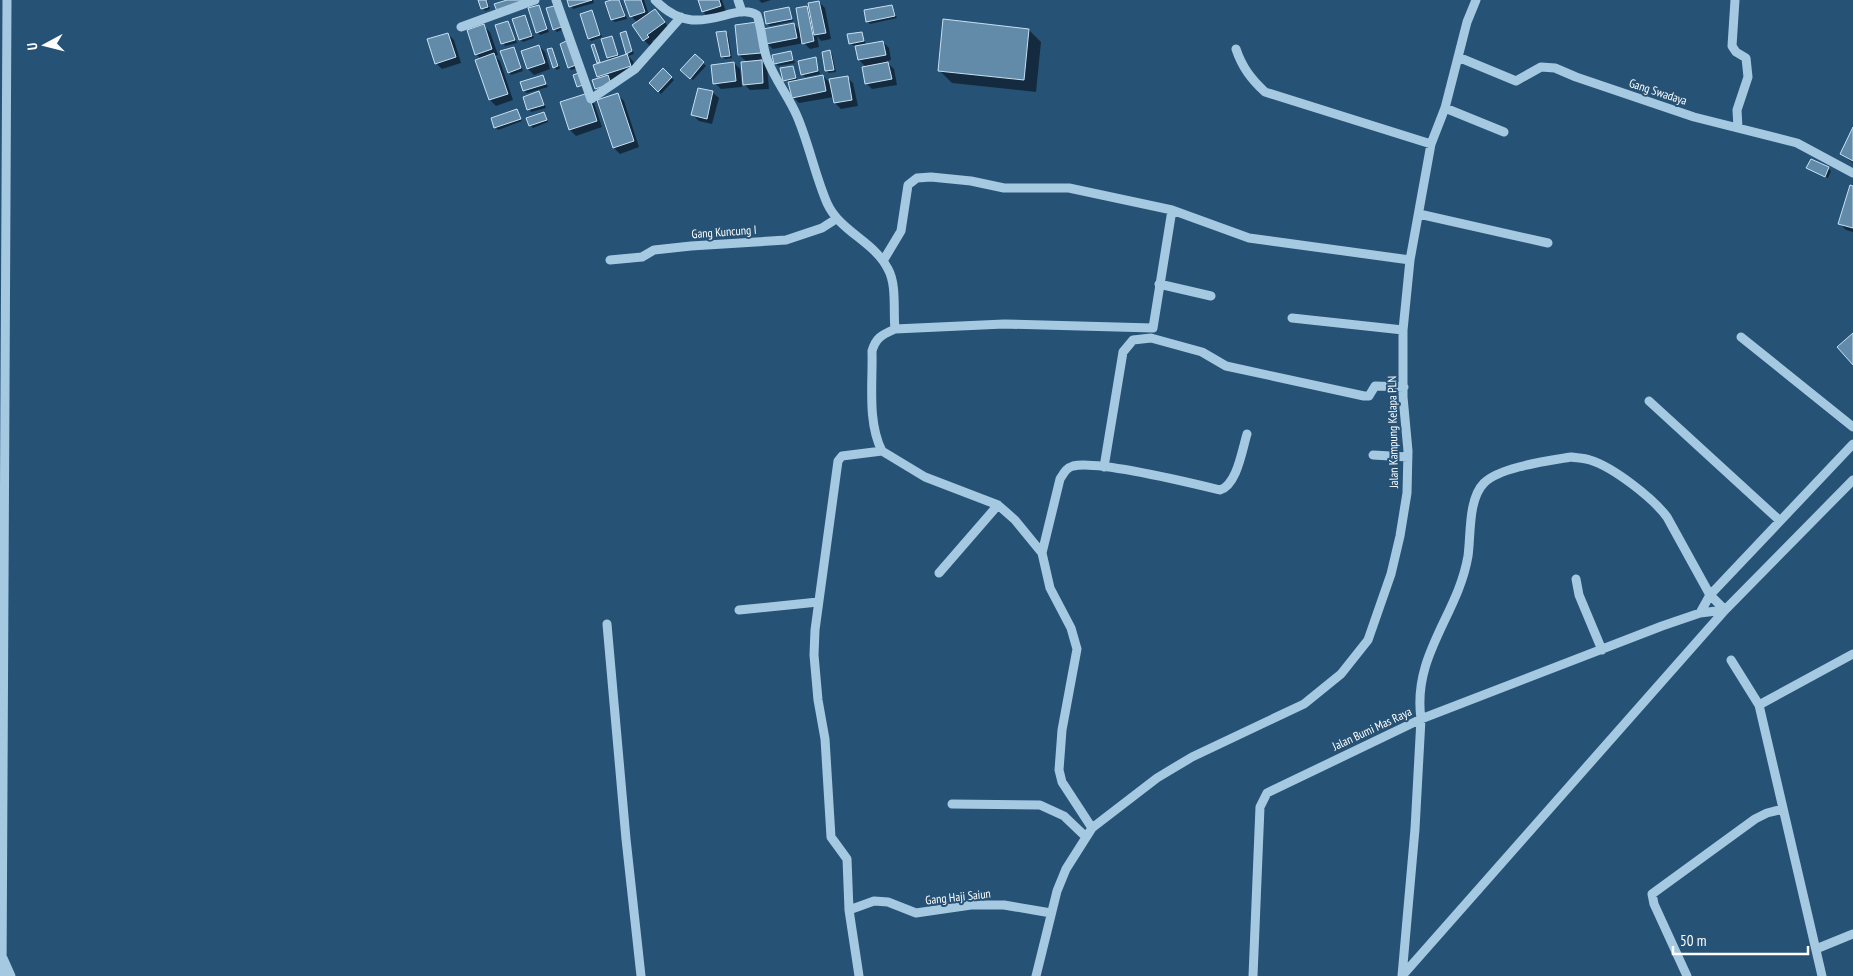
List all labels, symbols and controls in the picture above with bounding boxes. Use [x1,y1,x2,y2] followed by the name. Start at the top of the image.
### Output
[20,20,70,70] north arrow
[23,42,41,51] text: U
[1627,75,1689,108] street label: Gang Swadaya
[691,222,757,241] street label: Gang Kuncung I
[1384,376,1401,489] street label: Jalan Kampung Kelapa PLN
[1329,704,1414,754] street label: Jalan Bumi Mas Raya
[924,886,991,907] street label: Gang Haji Saiun
[1673,924,1808,956] scale bar
[1680,931,1706,950] text: 50 m

